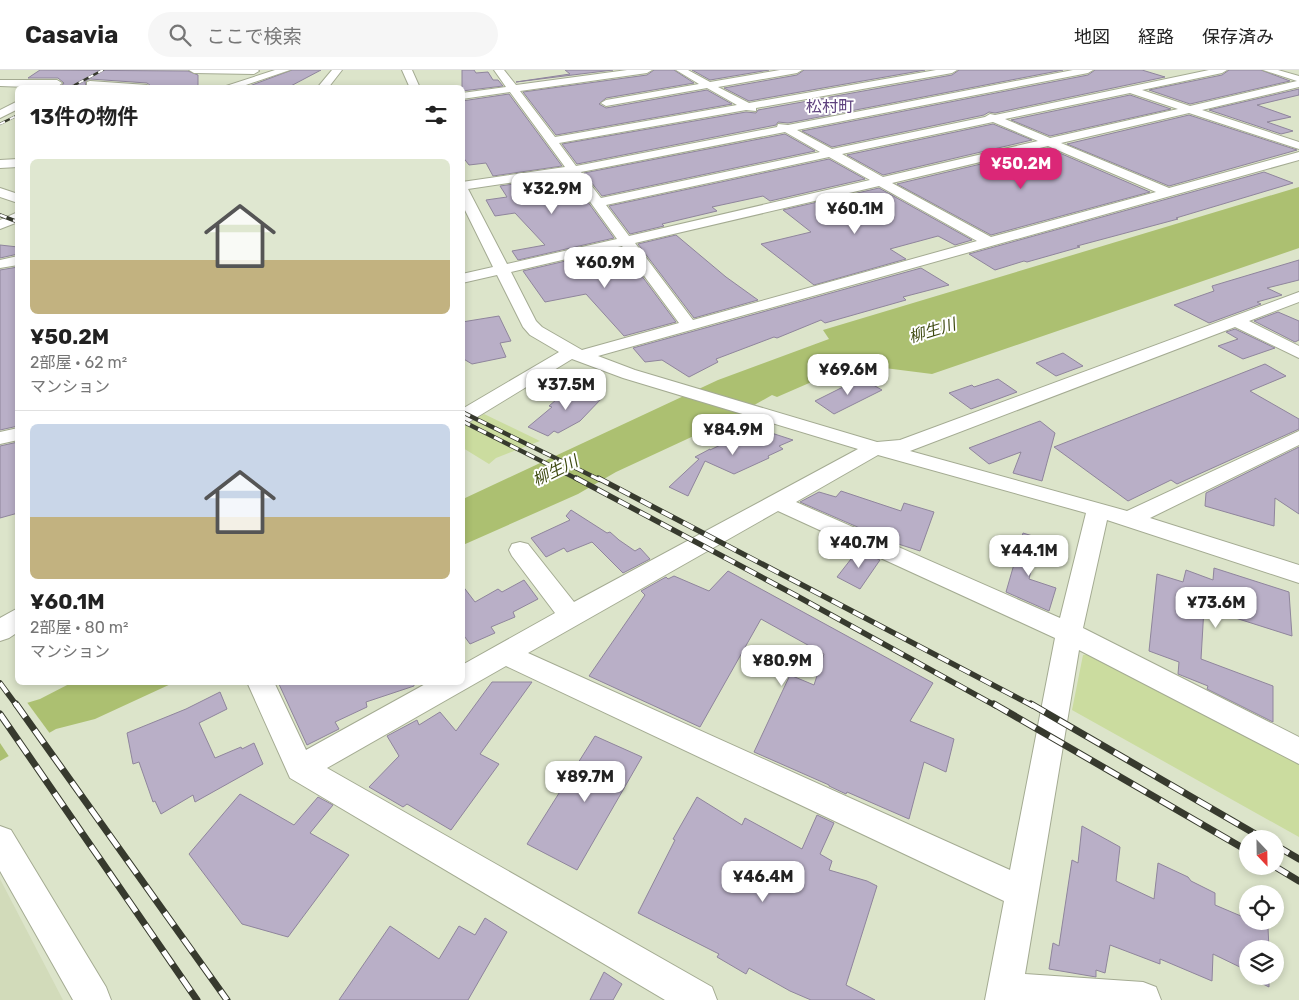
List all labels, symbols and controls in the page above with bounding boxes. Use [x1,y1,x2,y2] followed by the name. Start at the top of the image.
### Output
[148,12,498,57] search box
[25,21,118,49] text: Casavia
[166,21,194,49] icon: search
[206,25,301,48] text: ここで検索
[1074,26,1110,48] text: 地図
[1138,26,1174,48] text: 経路
[1202,26,1274,48] text: 保存済み
[806,97,854,116] district label: 松村町
[422,101,450,129] icon: filters
[30,104,138,129] text: 13件の物件
[980,148,1062,190] pin: ¥50.2M
[991,154,1051,173] text: ¥50.2M
[511,172,593,215] pin: ¥32.9M
[522,179,582,198] text: ¥32.9M
[195,191,285,281] icon: home
[814,192,896,235] pin: ¥60.1M
[827,199,883,218] text: ¥60.1M
[564,246,646,289] pin: ¥60.9M
[575,253,635,272] text: ¥60.9M
[906,314,960,347] water label: 柳生川
[30,324,109,349] text: ¥50.2M
[30,353,127,372] text: 2部屋 · 62 m²
[807,354,889,396] pin: ¥69.6M
[818,360,878,379] text: ¥69.6M
[525,368,607,411] pin: ¥37.5M
[537,375,595,394] text: ¥37.5M
[30,377,110,396] text: マンション
[692,414,774,456] pin: ¥84.9M
[703,420,763,439] text: ¥84.9M
[529,451,583,490] water label: 柳生川
[195,457,285,547] icon: home
[818,526,900,569] pin: ¥40.7M
[829,533,889,552] text: ¥40.7M
[988,534,1070,577] pin: ¥44.1M
[1000,541,1058,560] text: ¥44.1M
[1175,586,1257,629] pin: ¥73.6M
[30,589,105,614] text: ¥60.1M
[1187,593,1245,612] text: ¥73.6M
[30,618,128,637] text: 2部屋 · 80 m²
[30,642,110,661] text: マンション
[741,644,823,687] pin: ¥80.9M
[752,651,812,670] text: ¥80.9M
[544,760,626,803] pin: ¥89.7M
[556,767,614,786] text: ¥89.7M
[1239,830,1284,875] north arrow
[1239,830,1284,985] map controls
[722,860,804,903] pin: ¥46.4M
[733,867,793,886] text: ¥46.4M
[1239,885,1284,930] button: locate
[1239,940,1284,985] button: layers

